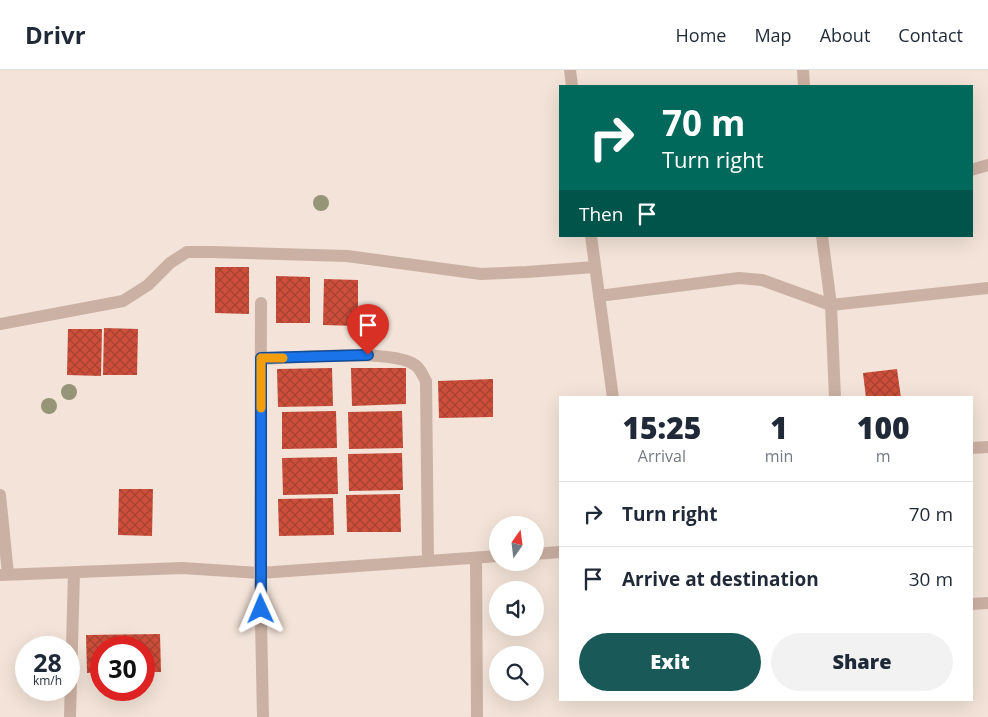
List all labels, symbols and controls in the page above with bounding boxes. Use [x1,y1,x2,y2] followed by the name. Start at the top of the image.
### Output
[25,18,86,51] text: Drivr
[676,23,726,47] text: Home
[754,23,792,47] text: Map
[820,23,870,47] text: About
[898,23,963,47] text: Contact
[662,99,745,146] text: 70 m
[579,105,644,170] icon: right
[662,144,764,174] text: Turn right
[633,200,661,228] icon: arrive
[579,201,623,227] text: Then
[347,304,389,355] pin
[354,311,382,339] icon: arrive
[622,407,701,448] text: 15:25
[770,407,788,448] text: 1
[857,407,910,448] text: 100
[638,445,686,467] text: Arrival
[765,445,793,467] text: min
[876,445,891,467] text: m
[579,500,607,528] icon: right
[622,501,717,527] text: Turn right
[909,501,953,527] text: 70 m
[489,516,544,571] north arrow
[489,516,544,701] map controls
[579,565,607,593] icon: arrive
[622,566,819,592] text: Arrive at destination
[909,566,953,592] text: 30 m
[489,581,544,636] button: sound
[234,582,286,634] position arrow
[579,633,761,691] button: Exit
[771,633,953,691] button: Share
[90,636,155,701] speed limit sign: 30
[33,645,62,679] text: 28
[489,646,544,701] button: search
[33,672,62,689] text: km/h

